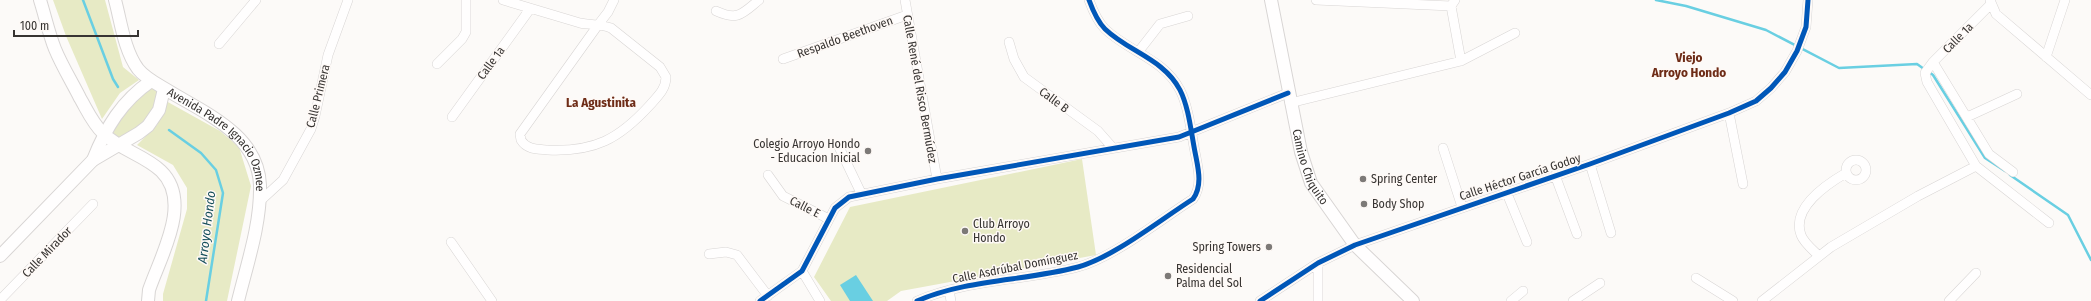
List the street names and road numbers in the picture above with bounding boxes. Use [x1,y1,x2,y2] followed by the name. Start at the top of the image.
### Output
[795,13,895,61] street label: Respaldo Beethoven
[900,14,940,165] street label: Calle René del Risco Bermúdez
[1940,20,1976,56] street label: Calle 1a
[474,44,508,82] street label: Calle 1a
[303,63,333,129] street label: Calle Primera
[1036,84,1072,116] street label: Calle B
[165,85,267,192] street label: Avenida Padre Ignacio Ozmee
[1290,128,1331,207] street label: Camino Chiquito
[1458,151,1583,203] street label: Calle Héctor García Godoy
[787,193,823,221] street label: Calle E
[19,223,75,280] street label: Calle Mirador
[951,248,1079,286] street label: Calle Asdrúbal Domínguez

